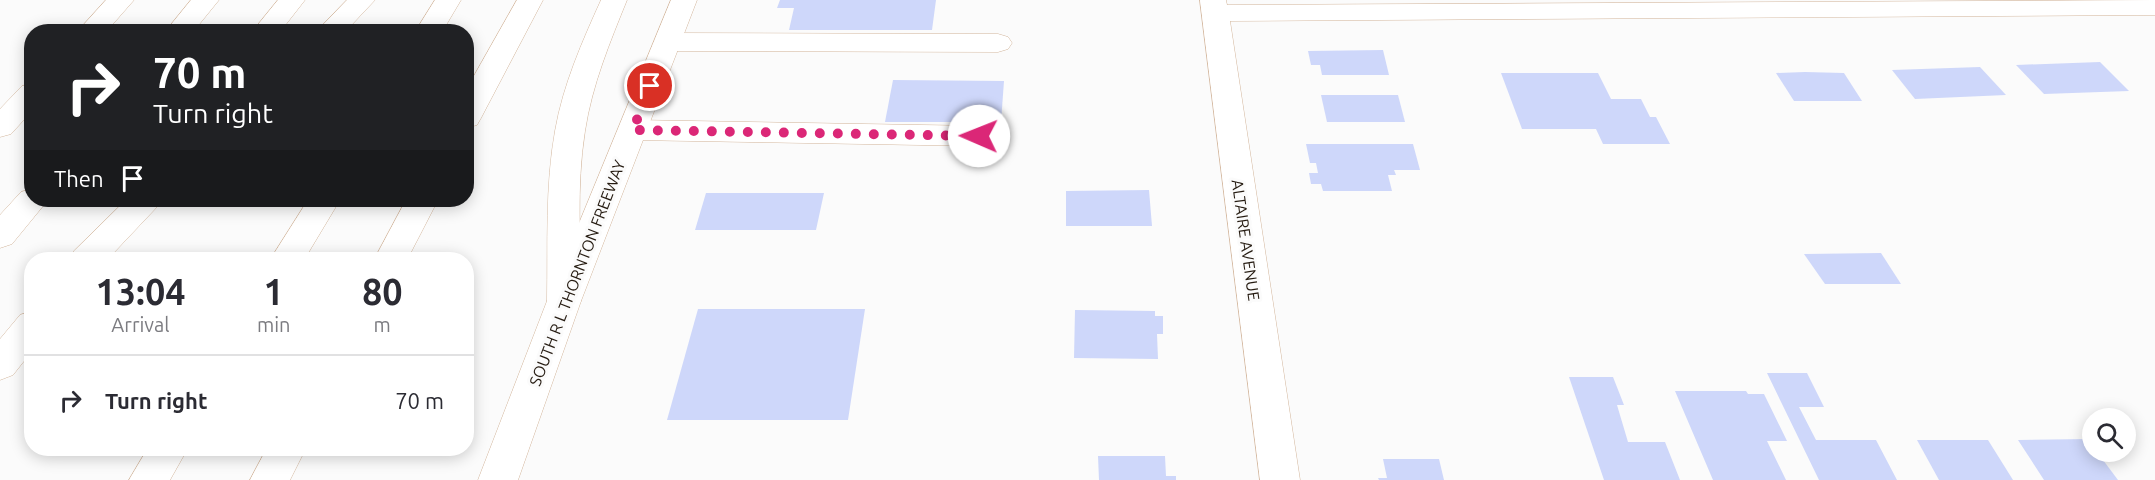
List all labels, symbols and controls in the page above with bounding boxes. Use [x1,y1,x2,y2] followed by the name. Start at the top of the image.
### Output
[54,48,132,126] icon: right
[153,49,247,96] text: 70 m
[624,60,675,111] pin
[633,69,666,102] icon: arrive
[153,98,273,128] text: Turn right
[947,104,1011,168] position arrow
[526,157,629,388] street label: SOUTH R L THORNTON FREEWAY
[116,162,149,195] icon: arrive
[54,166,104,191] text: Then
[1229,178,1263,302] street label: ALTAIRE AVENUE
[95,271,186,312] text: 13:04
[264,271,284,312] text: 1
[362,271,403,312] text: 80
[111,313,170,336] text: Arrival
[257,313,291,336] text: min
[374,313,391,336] text: m
[54,384,87,417] icon: right
[105,388,207,413] text: Turn right
[395,388,444,413] text: 70 m
[2082,408,2136,462] map controls
[2082,408,2136,462] button: search

